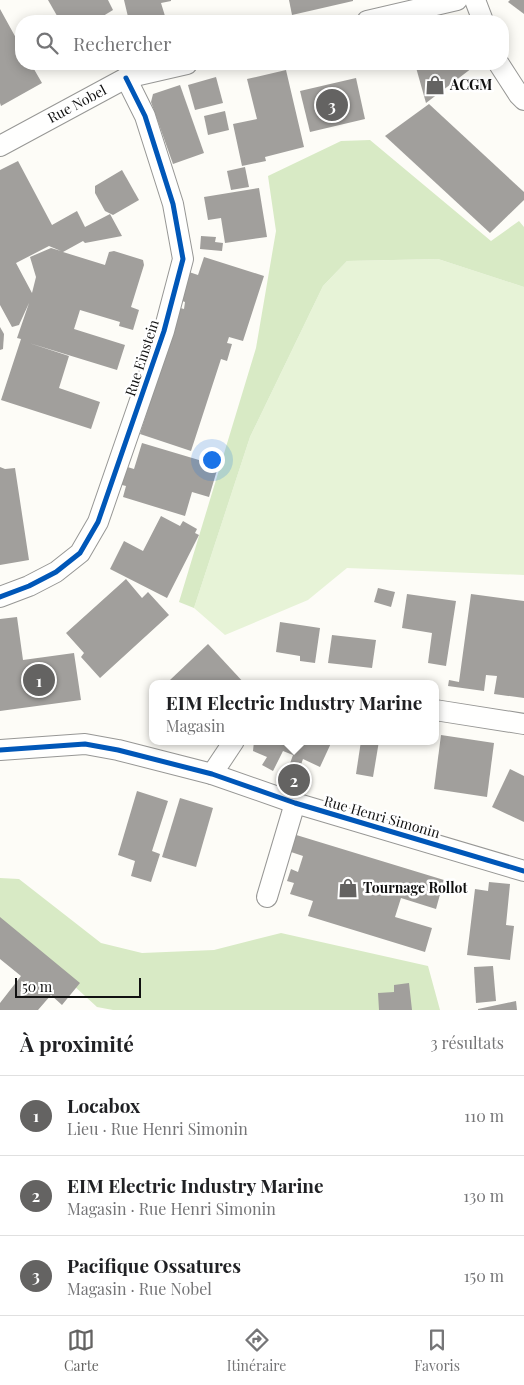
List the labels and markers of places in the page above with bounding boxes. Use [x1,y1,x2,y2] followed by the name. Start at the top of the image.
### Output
[424,74,446,96] shop icon: ACGM
[449,75,492,94] place label: ACGM
[316,86,348,124] pin: 3
[23,661,55,699] pin: 1
[278,761,310,799] pin: 2
[337,877,359,899] shop icon: Tournage Rollot
[363,878,467,897] place label: Tournage Rollot

